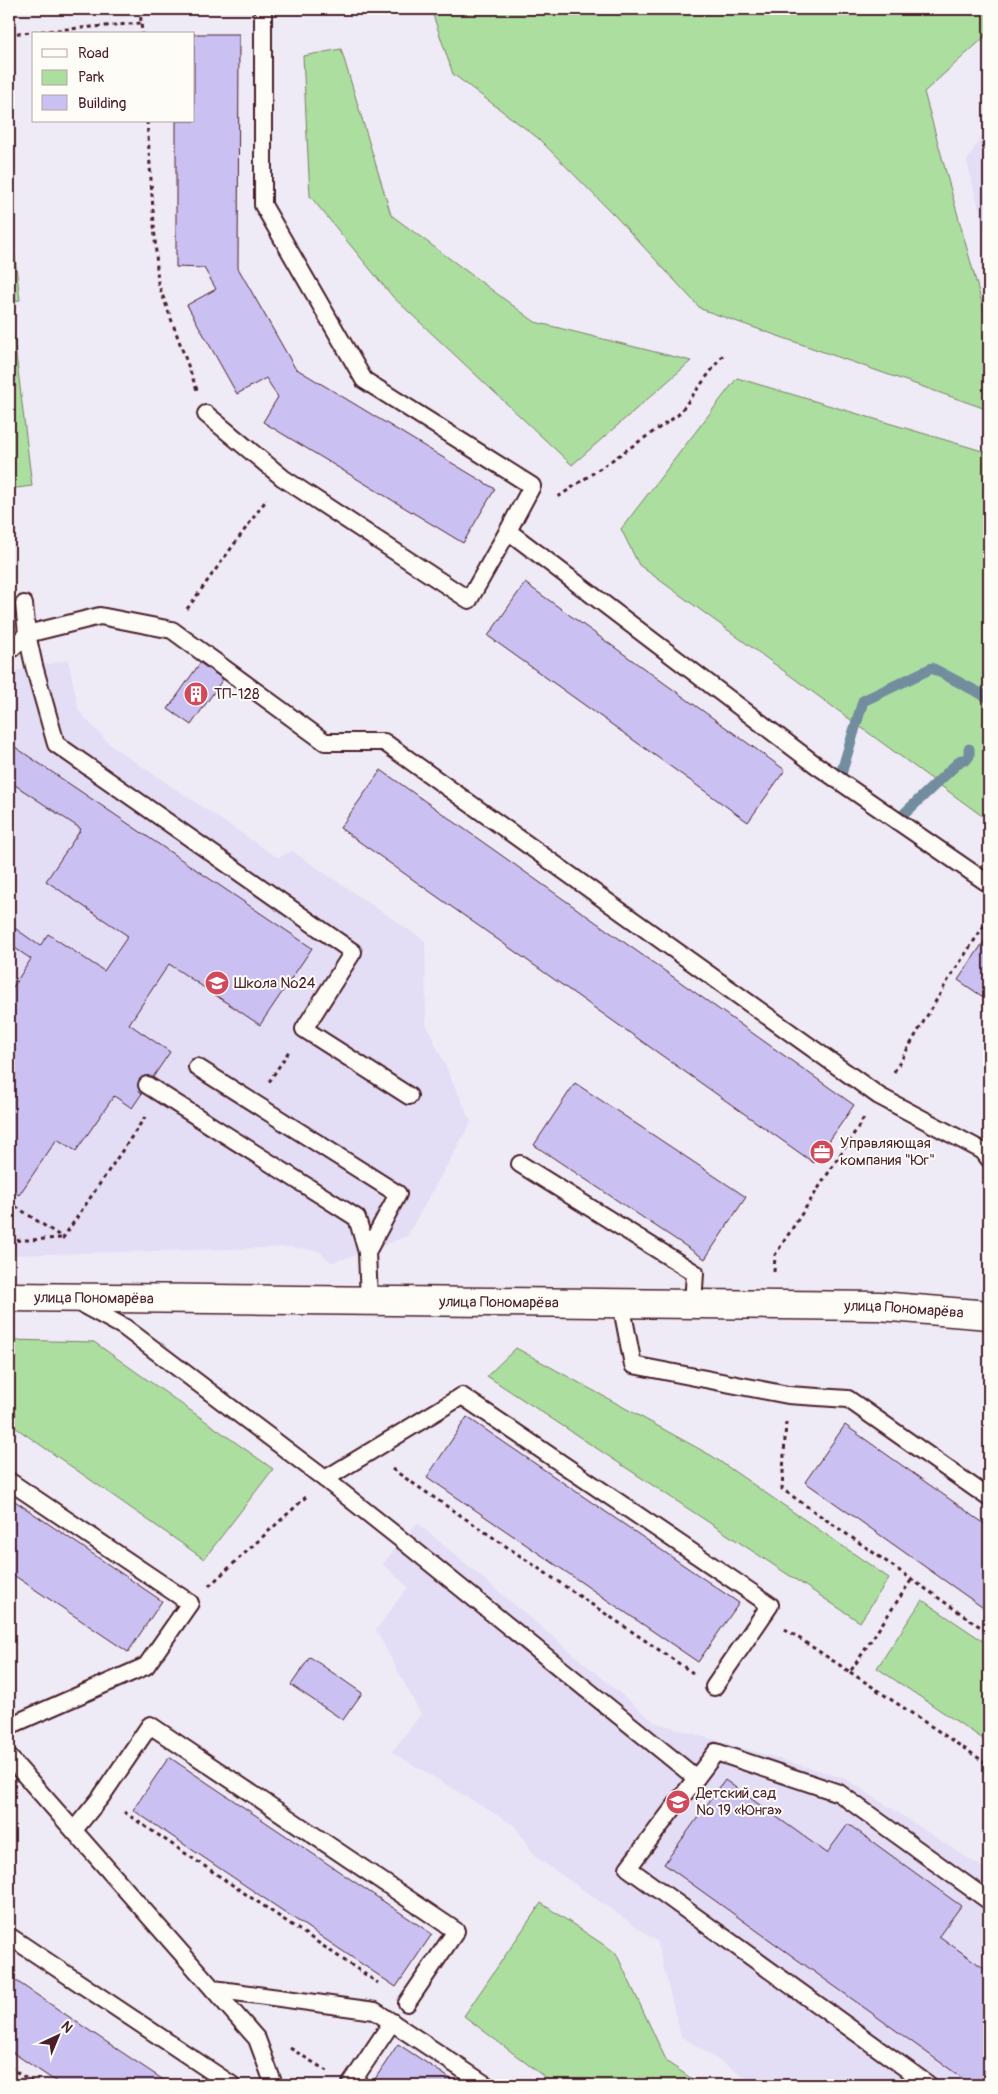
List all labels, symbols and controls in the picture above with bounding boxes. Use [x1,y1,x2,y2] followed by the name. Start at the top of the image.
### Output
[32,32,195,122] legend
[78,44,109,63] text: Road
[78,68,105,87] text: Park
[78,94,126,113] text: Building
[183,681,209,707] building icon: ТП-128
[214,685,260,704] place label: ТП-128
[204,970,230,996] school or university icon: Школа №24
[234,974,316,993] place label: Школа №24
[840,1134,935,1170] place label: Управляющая компания "Юг"
[809,1139,835,1165] office icon: Управляющая компания "Юг"
[33,1288,154,1308] street label: улица Пономарёва
[438,1292,559,1312] street label: улица Пономарёва
[843,1296,964,1322] street label: улица Пономарёва
[695,1784,782,1820] place label: Детский сад № 19 «Юнга»
[665,1789,691,1815] school or university icon: Детский сад № 19 «Юнга»
[32,2012,82,2062] north arrow
[57,2018,76,2036] text: N

